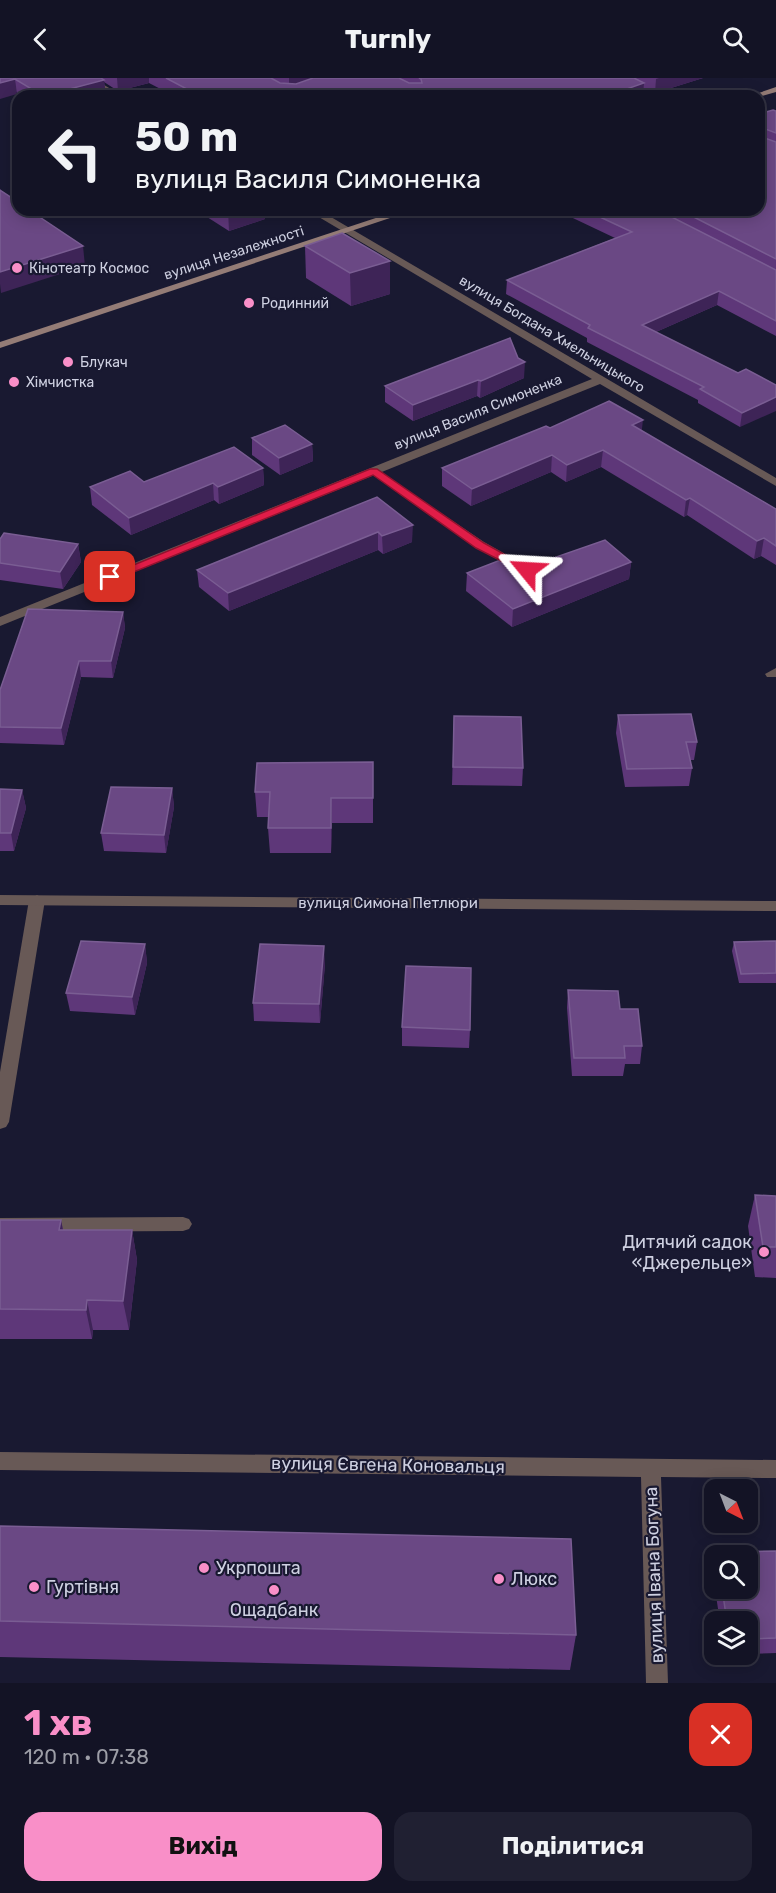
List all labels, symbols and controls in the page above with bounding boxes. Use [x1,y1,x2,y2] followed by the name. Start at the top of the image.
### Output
[24,23,57,56] icon: back
[345,23,431,55] text: Turnly
[719,23,752,56] icon: search
[135,112,238,162] text: 50 m
[36,114,114,192] icon: left
[135,163,481,195] text: вулиця Василя Симоненка
[162,222,306,284] street label: вулиця Незалежності
[29,260,149,277] place label: Кінотеатр Космос
[10,261,24,275] marker: Кінотеатр Космос
[456,272,648,396] street label: вулиця Богдана Хмельницького
[261,295,329,312] place label: Родинний
[242,296,256,310] marker: Родинний
[80,354,128,371] place label: Блукач
[61,355,75,369] marker: Блукач
[392,370,564,454] street label: вулиця Василя Симоненка
[26,374,94,391] place label: Хімчистка
[7,375,21,389] marker: Хімчистка
[495,538,559,602] position arrow
[84,551,135,602] pin
[93,560,126,593] icon: arrive
[298,894,478,912] street label: вулиця Симона Петлюри
[622,1231,752,1274] place label: Дитячий садок «Джерельце»
[757,1245,771,1259] marker: Дитячий садок «Джерельце»
[271,1452,505,1478] street label: вулиця Євгена Коновальця
[704,1479,758,1533] north arrow
[704,1479,758,1665] map controls
[640,1486,668,1664] street label: вулиця Івана Богуна
[704,1545,758,1599] button: search
[216,1557,301,1579] place label: Укрпошта
[197,1561,211,1575] marker: Укрпошта
[511,1568,557,1590] place label: Люкс
[492,1572,506,1586] marker: Люкс
[46,1576,119,1598] place label: Гуртівня
[27,1580,41,1594] marker: Гуртівня
[267,1583,281,1597] marker: Ощадбанк
[230,1599,319,1621] place label: Ощадбанк
[704,1611,758,1665] button: layers
[24,1701,93,1744] text: 1 хв
[689,1703,752,1766] button: close
[24,1745,149,1769] text: 120 m · 07:38
[24,1812,382,1881] button: Вихід
[394,1812,752,1881] button: Поділитися

